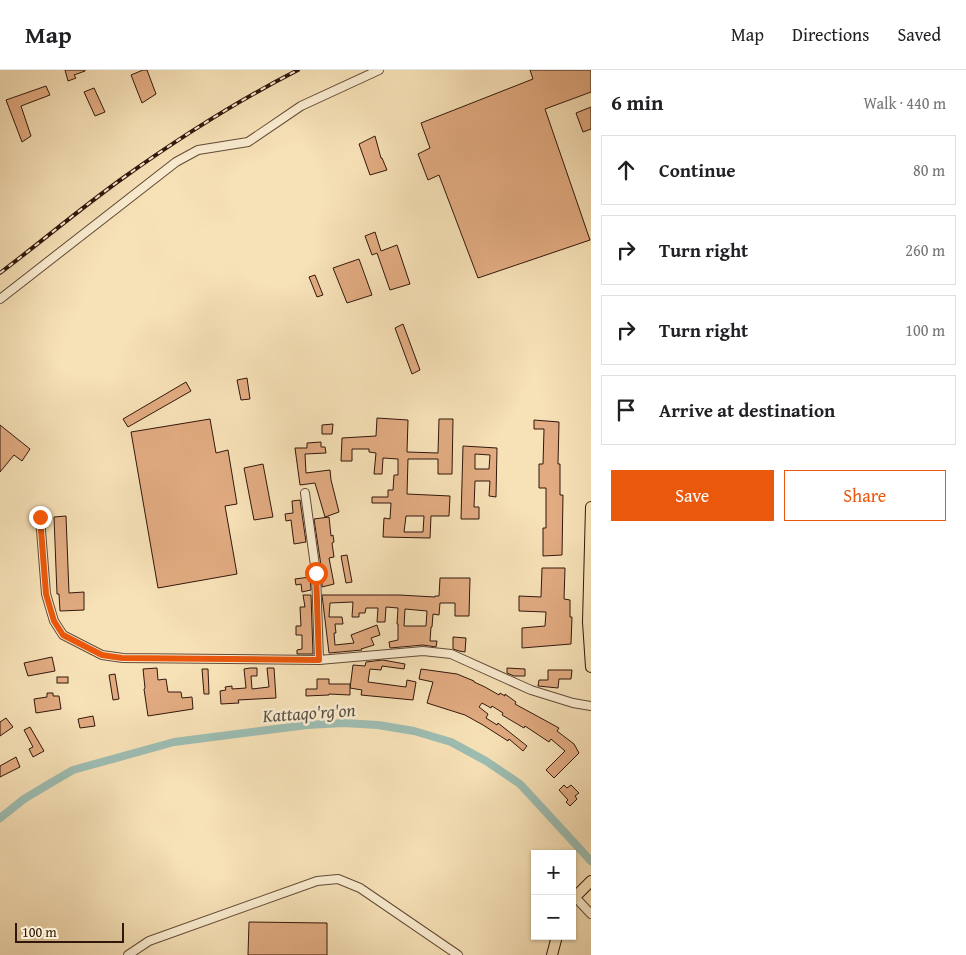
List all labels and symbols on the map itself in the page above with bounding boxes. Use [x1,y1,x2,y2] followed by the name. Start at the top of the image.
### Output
[29,506,52,529] route end
[305,562,328,585] route start
[261,696,356,729] water label: Kattaqo'rg'on
[15,920,124,943] scale bar

